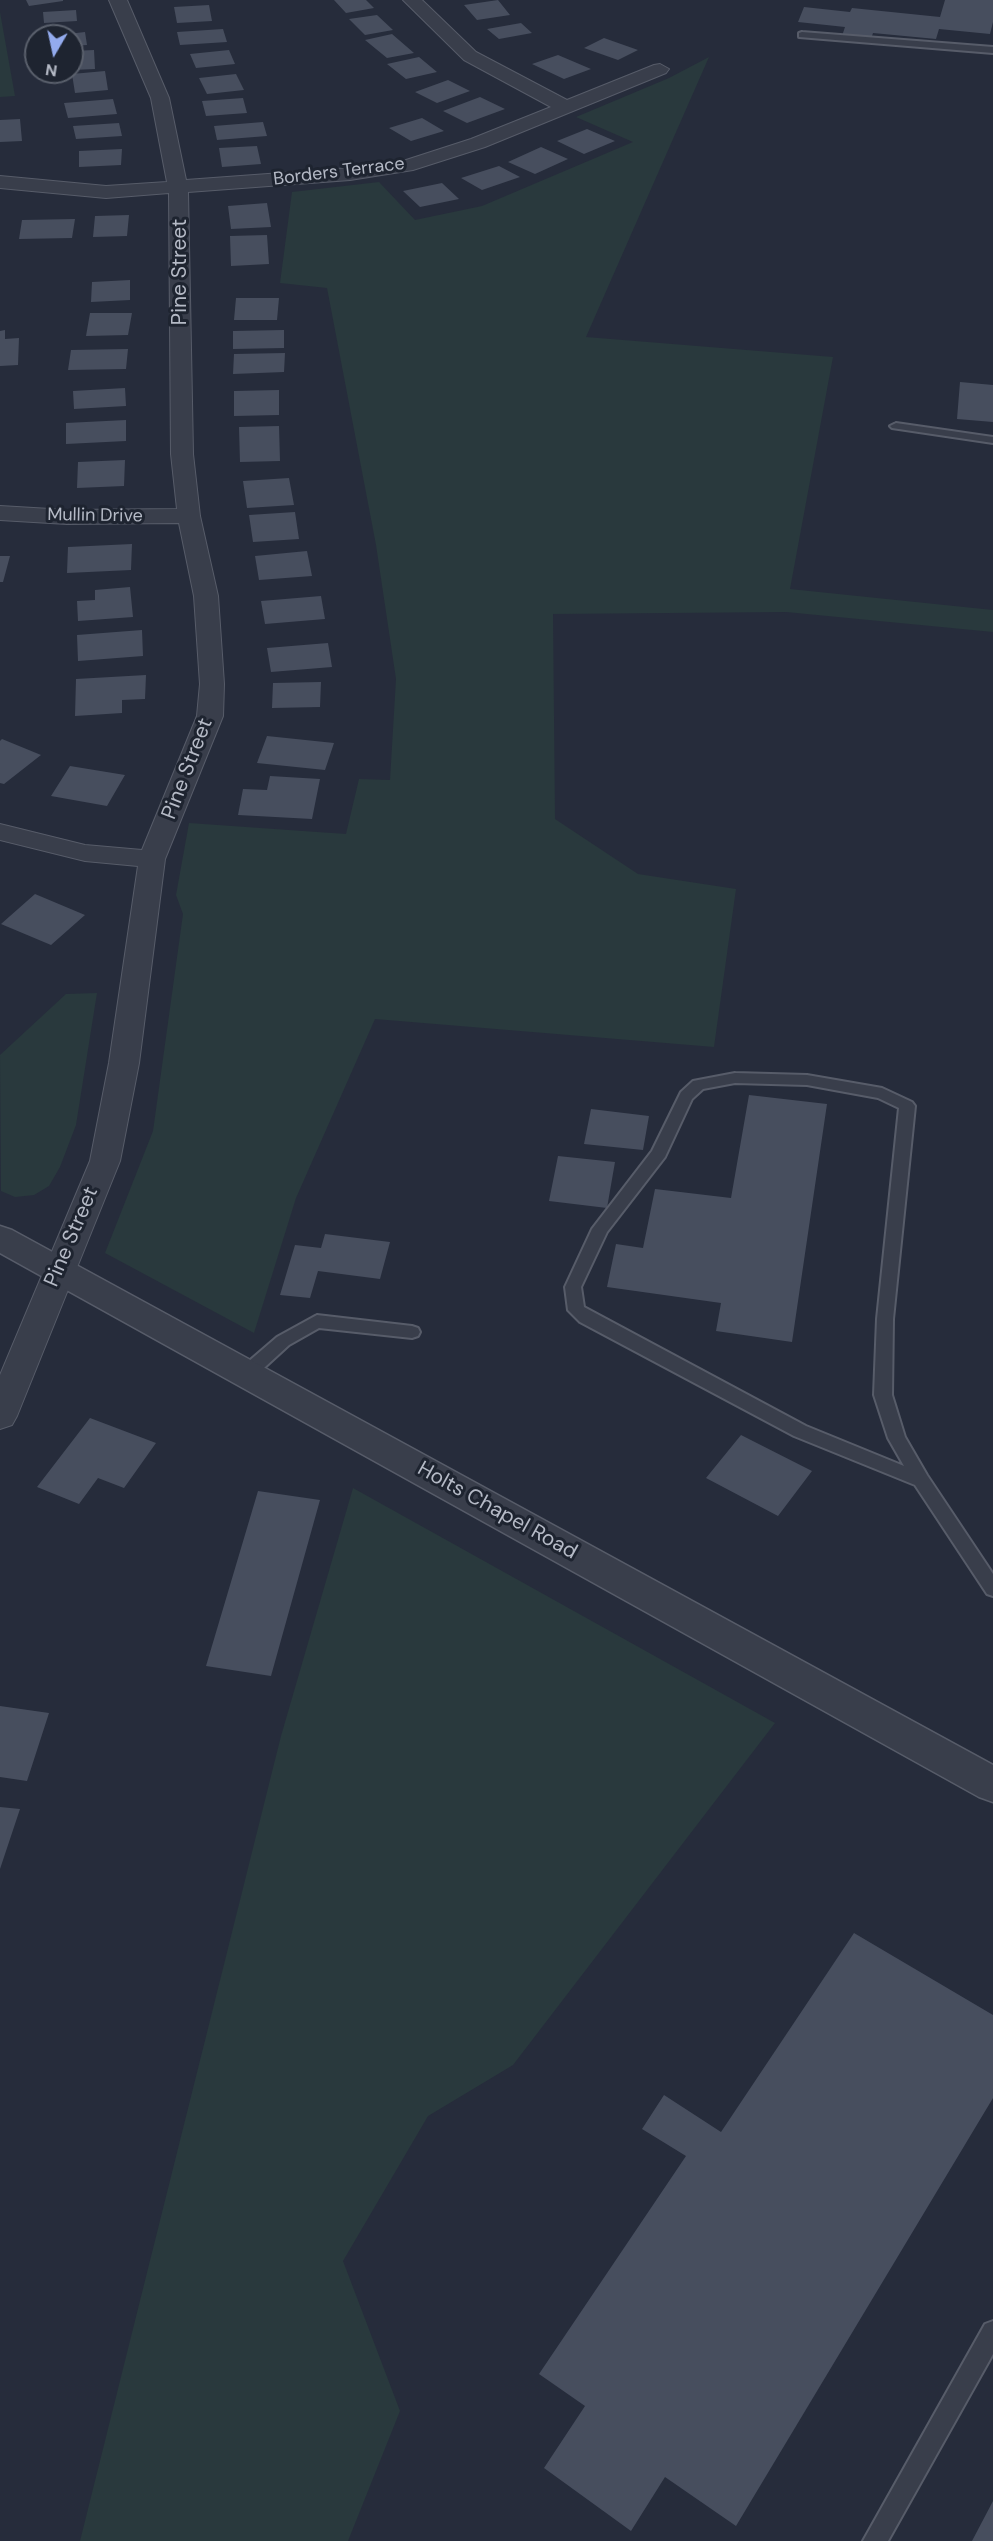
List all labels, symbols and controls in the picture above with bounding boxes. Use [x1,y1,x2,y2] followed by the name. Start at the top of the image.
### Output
[24,24,84,84] north arrow
[44,59,59,82] text: N
[272,153,406,191] street label: Borders Terrace
[167,219,193,325] street label: Pine Street
[47,504,143,528] street label: Mullin Drive
[157,715,219,823] street label: Pine Street
[40,1183,104,1291] street label: Pine Street
[413,1457,581,1565] street label: Holts Chapel Road

